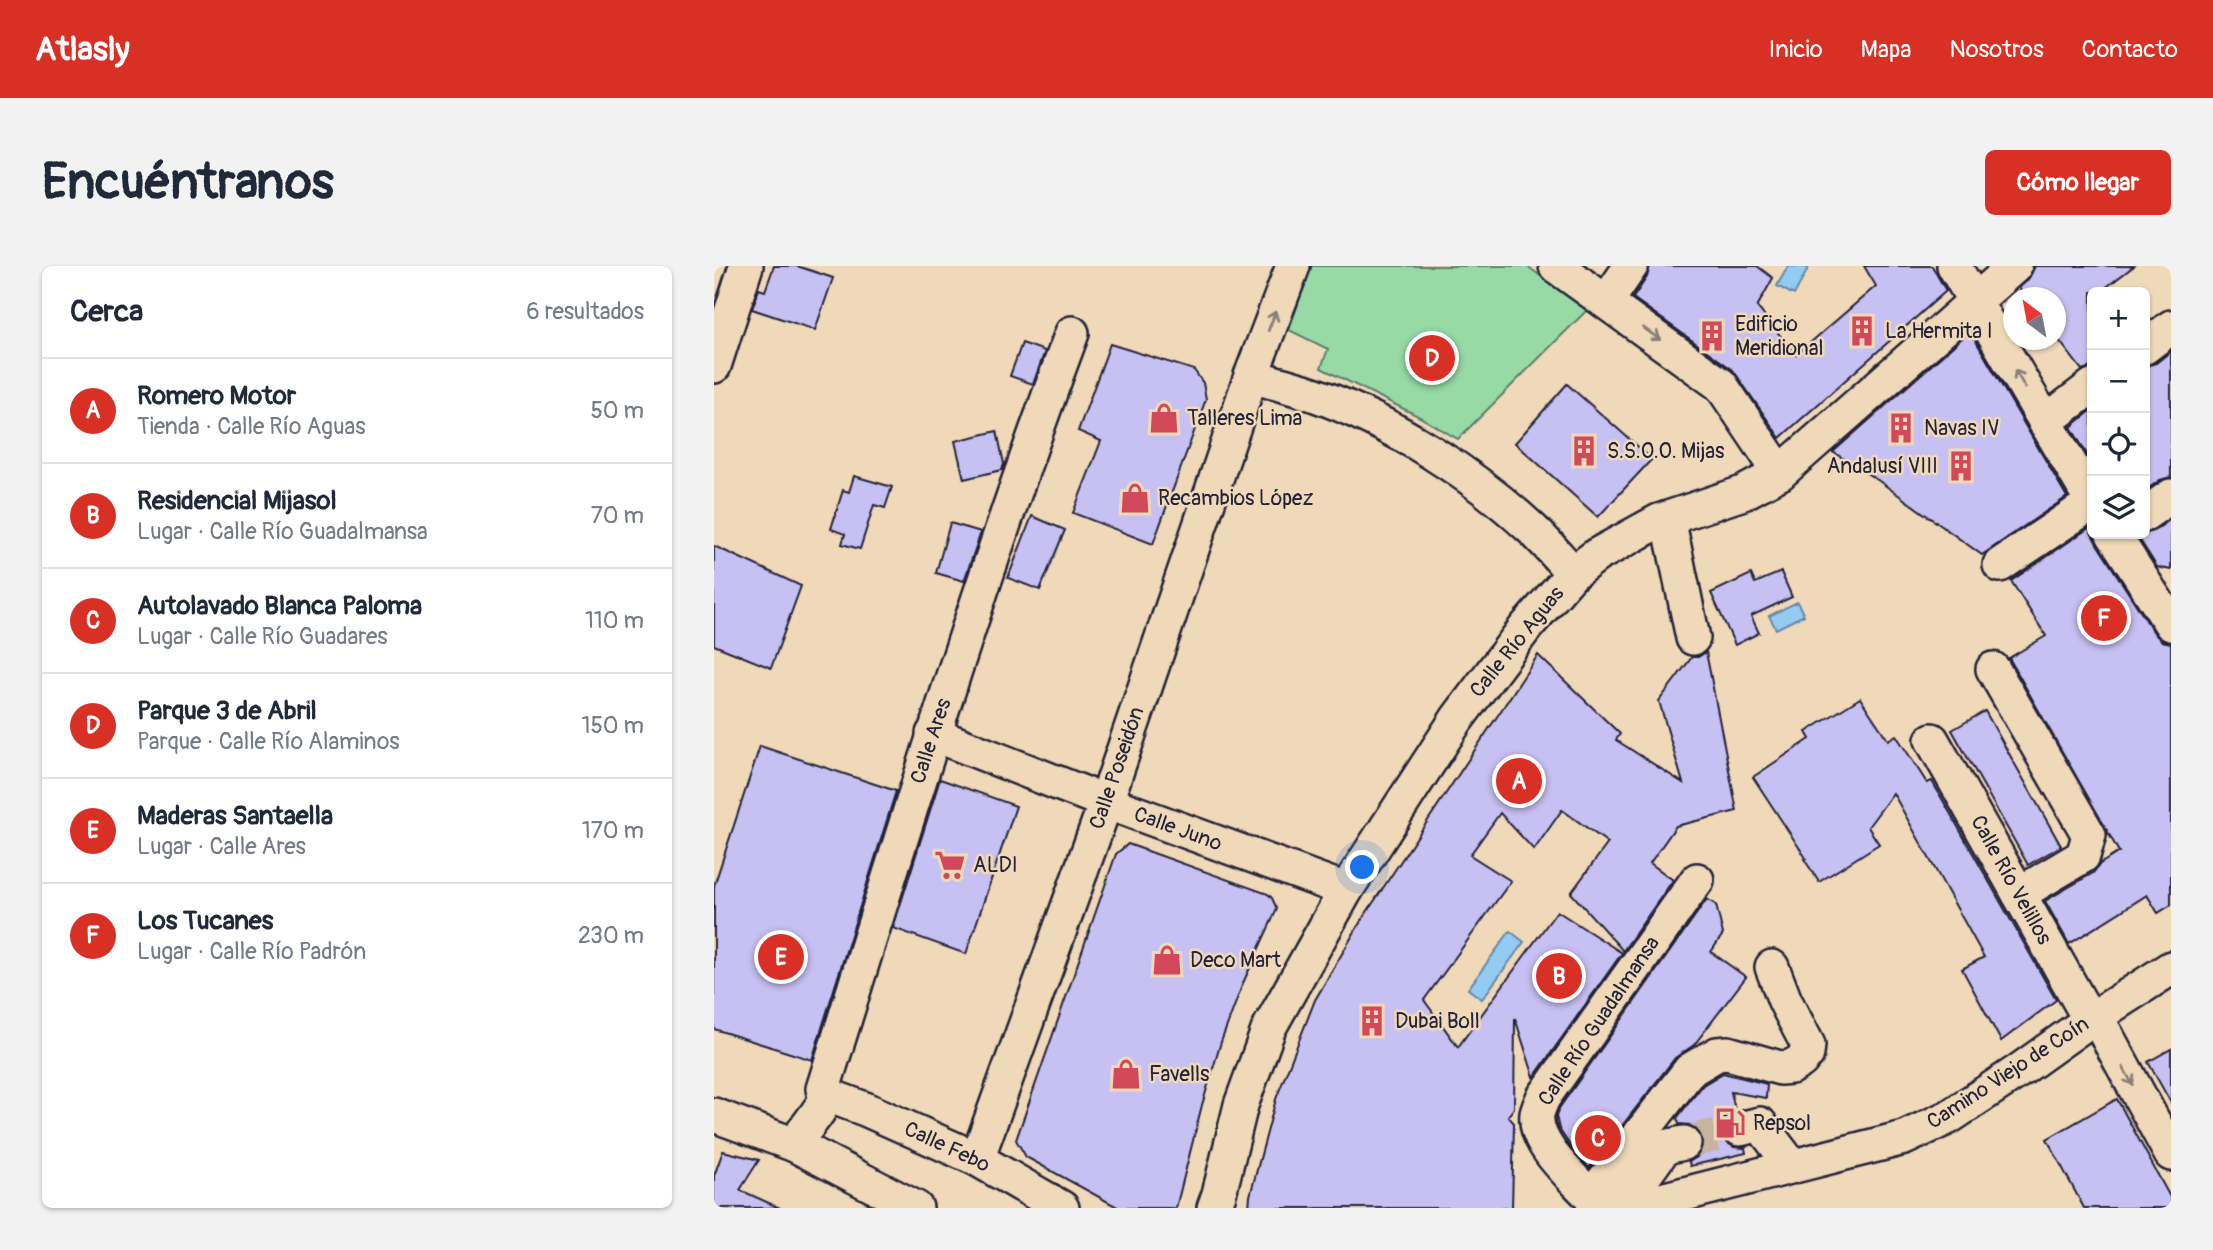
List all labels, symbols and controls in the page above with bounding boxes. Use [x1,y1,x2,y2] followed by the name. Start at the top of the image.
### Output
[35,29,130,70] text: Atlasly
[1769,35,1823,64] text: Inicio
[1861,35,1912,64] text: Mapa
[1950,35,2044,64] text: Nosotros
[2082,35,2178,64] text: Contacto
[1985,150,2171,215] button: Cómo llegar
[42,152,334,213] text: Encuéntranos
[2003,287,2066,350] north arrow
[2087,287,2150,539] map controls
[2087,287,2150,350] button: +
[70,293,143,330] text: Cerca
[526,297,644,326] text: 6 resultados
[1267,310,1279,332] one-way arrow
[1735,311,1823,362] place label: Edificio Meridional
[1845,314,1879,348] building icon: La Hermita I
[1885,318,1993,345] place label: La Hermita I
[1695,319,1729,353] building icon: Edificio Meridional
[1642,327,1661,341] one-way arrow
[1409,332,1455,384] pin: D
[2087,350,2150,413] button: −
[2013,369,2027,389] one-way arrow
[137,380,296,412] text: Romero Motor
[86,396,100,425] text: A
[590,396,644,425] text: 50 m
[1147,401,1181,435] shop icon: Talleres Lima
[1187,405,1302,432] place label: Talleres Lima
[1884,411,1918,445] building icon: Navas IV
[137,412,365,441] text: Tienda · Calle Río Aguas
[2087,413,2150,476] button: locate
[1924,415,2000,442] place label: Navas IV
[1567,434,1601,468] building icon: S.S.O.O. Mijas
[1607,438,1725,465] place label: S.S.O.O. Mijas
[1944,449,1978,483] building icon: Andalusí VIII
[1827,453,1938,480] place label: Andalusí VIII
[2087,476,2150,539] button: layers
[1118,481,1152,515] shop icon: Recambios López
[137,485,337,517] text: Residencial Mijasol
[1158,485,1313,512] place label: Recambios López
[86,501,100,530] text: B
[591,501,644,530] text: 70 m
[137,517,428,546] text: Lugar · Calle Río Guadalmansa
[1464,580,1570,703] street label: Calle Río Aguas
[137,590,422,622] text: Autolavado Blanca Paloma
[2081,592,2127,644] pin: F
[86,606,100,635] text: C
[585,606,644,635] text: 110 m
[137,622,388,651] text: Lugar · Calle Río Guadares
[905,694,958,787] street label: Calle Ares
[137,695,317,727] text: Parque 3 de Abril
[1083,703,1151,833] street label: Calle Poseidón
[86,711,100,740] text: D
[581,711,644,740] text: 150 m
[137,727,400,756] text: Parque · Calle Río Alaminos
[1496,755,1542,807] pin: A
[137,800,333,832] text: Maderas Santaella
[1130,801,1226,857] street label: Calle Juno
[1964,811,2058,950] street label: Calle Río Velillos
[87,816,99,845] text: E
[582,816,644,845] text: 170 m
[137,832,306,861] text: Lugar · Calle Ares
[933,848,967,882] supermarket icon: ALDI
[1345,850,1379,884] your location
[973,852,1018,879] place label: ALDI
[137,905,273,937] text: Los Tucanes
[86,921,100,950] text: F
[578,921,644,950] text: 230 m
[758,931,804,983] pin: E
[1532,931,1666,1111] street label: Calle Río Guadalmansa
[137,937,366,966] text: Lugar · Calle Río Padrón
[1150,943,1184,977] shop icon: Deco Mart
[1190,947,1281,974] place label: Deco Mart
[1536,950,1582,1002] pin: B
[1355,1004,1389,1038] building icon: Dubai Boll
[1395,1008,1480,1035] place label: Dubai Boll
[1922,1011,2094,1135] street label: Camino Viejo de Coín
[1109,1057,1143,1091] shop icon: Favells
[1149,1061,1210,1088] place label: Favells
[2122,1065,2135,1086] one-way arrow
[1713,1106,1747,1140] fuel station icon: Repsol
[1753,1110,1811,1137] place label: Repsol
[1575,1112,1621,1164] pin: C
[900,1115,994,1179] street label: Calle Febo

